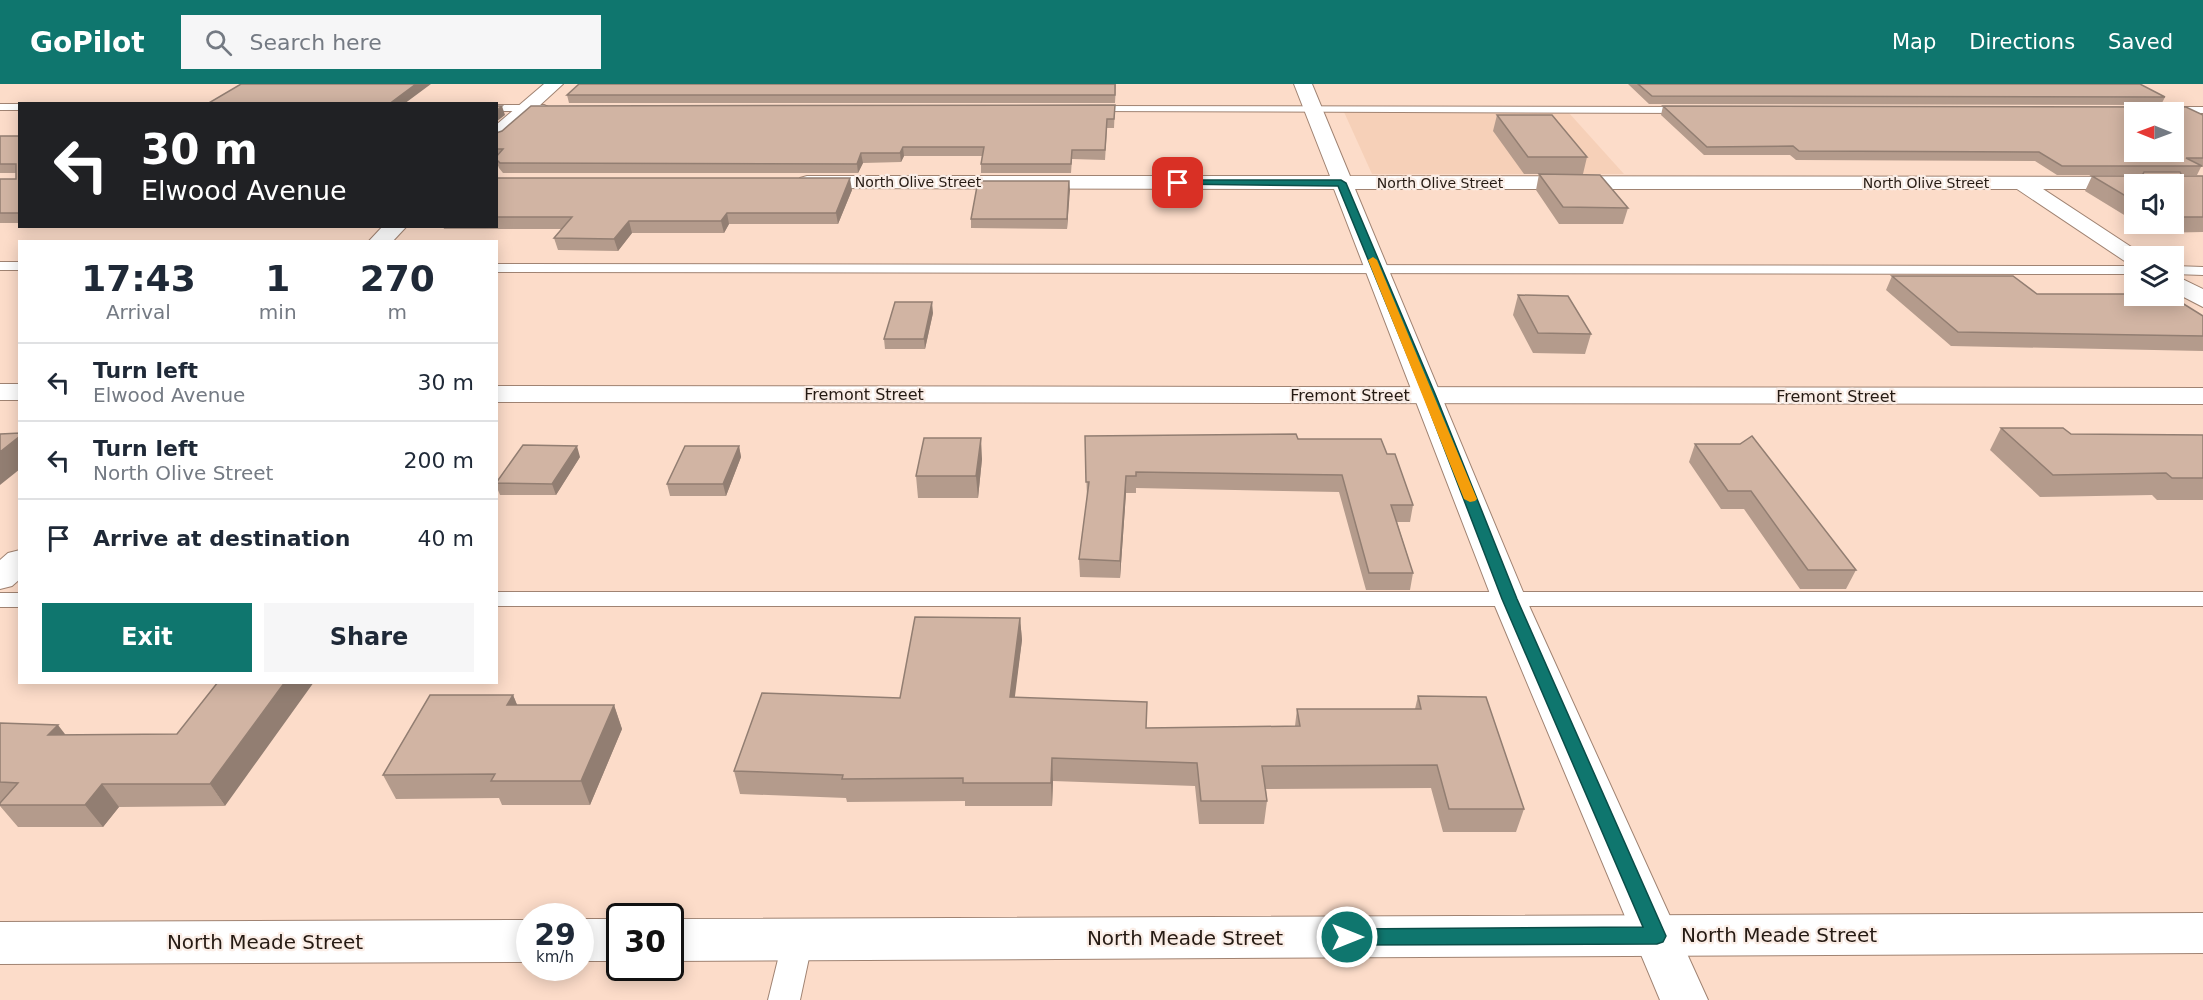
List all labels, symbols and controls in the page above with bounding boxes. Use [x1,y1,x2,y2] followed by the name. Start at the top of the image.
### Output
[181,15,601,69] search box
[30,26,145,59] text: GoPilot
[202,26,235,59] icon: search
[250,30,382,55] text: Search here
[1892,30,1936,54] text: Map
[1969,30,2075,54] text: Directions
[2108,30,2173,54] text: Saved
[2124,102,2184,162] north arrow
[2124,102,2184,306] map controls
[141,125,258,174] text: 30 m
[42,126,120,204] icon: left
[1152,157,1203,208] pin
[1161,166,1194,199] icon: arrive
[855,174,982,190] street label: North Olive Street
[2124,174,2184,234] button: sound
[141,175,347,206] text: Elwood Avenue
[1377,175,1504,191] street label: North Olive Street
[1863,175,1990,191] street label: North Olive Street
[2124,246,2184,306] button: layers
[81,258,196,299] text: 17:43
[265,258,290,299] text: 1
[360,258,435,299] text: 270
[106,300,171,324] text: Arrival
[259,300,297,324] text: min
[388,300,407,324] text: m
[93,358,198,383] text: Turn left
[42,366,75,399] icon: left
[418,370,474,395] text: 30 m
[93,383,245,407] text: Elwood Avenue
[804,385,924,404] street label: Fremont Street
[1290,386,1410,405] street label: Fremont Street
[1776,387,1896,406] street label: Fremont Street
[93,436,198,461] text: Turn left
[42,444,75,477] icon: left
[404,448,474,473] text: 200 m
[93,461,273,485] text: North Olive Street
[42,522,75,555] icon: arrive
[93,526,350,551] text: Arrive at destination
[418,526,474,551] text: 40 m
[42,603,252,672] button: Exit
[264,603,474,672] button: Share
[606,903,684,981] speed limit sign: 30
[1315,905,1379,969] position arrow
[534,917,576,952] text: 29
[1681,923,1877,947] street label: North Meade Street
[1087,926,1283,950] street label: North Meade Street
[167,930,363,954] street label: North Meade Street
[536,948,574,966] text: km/h

